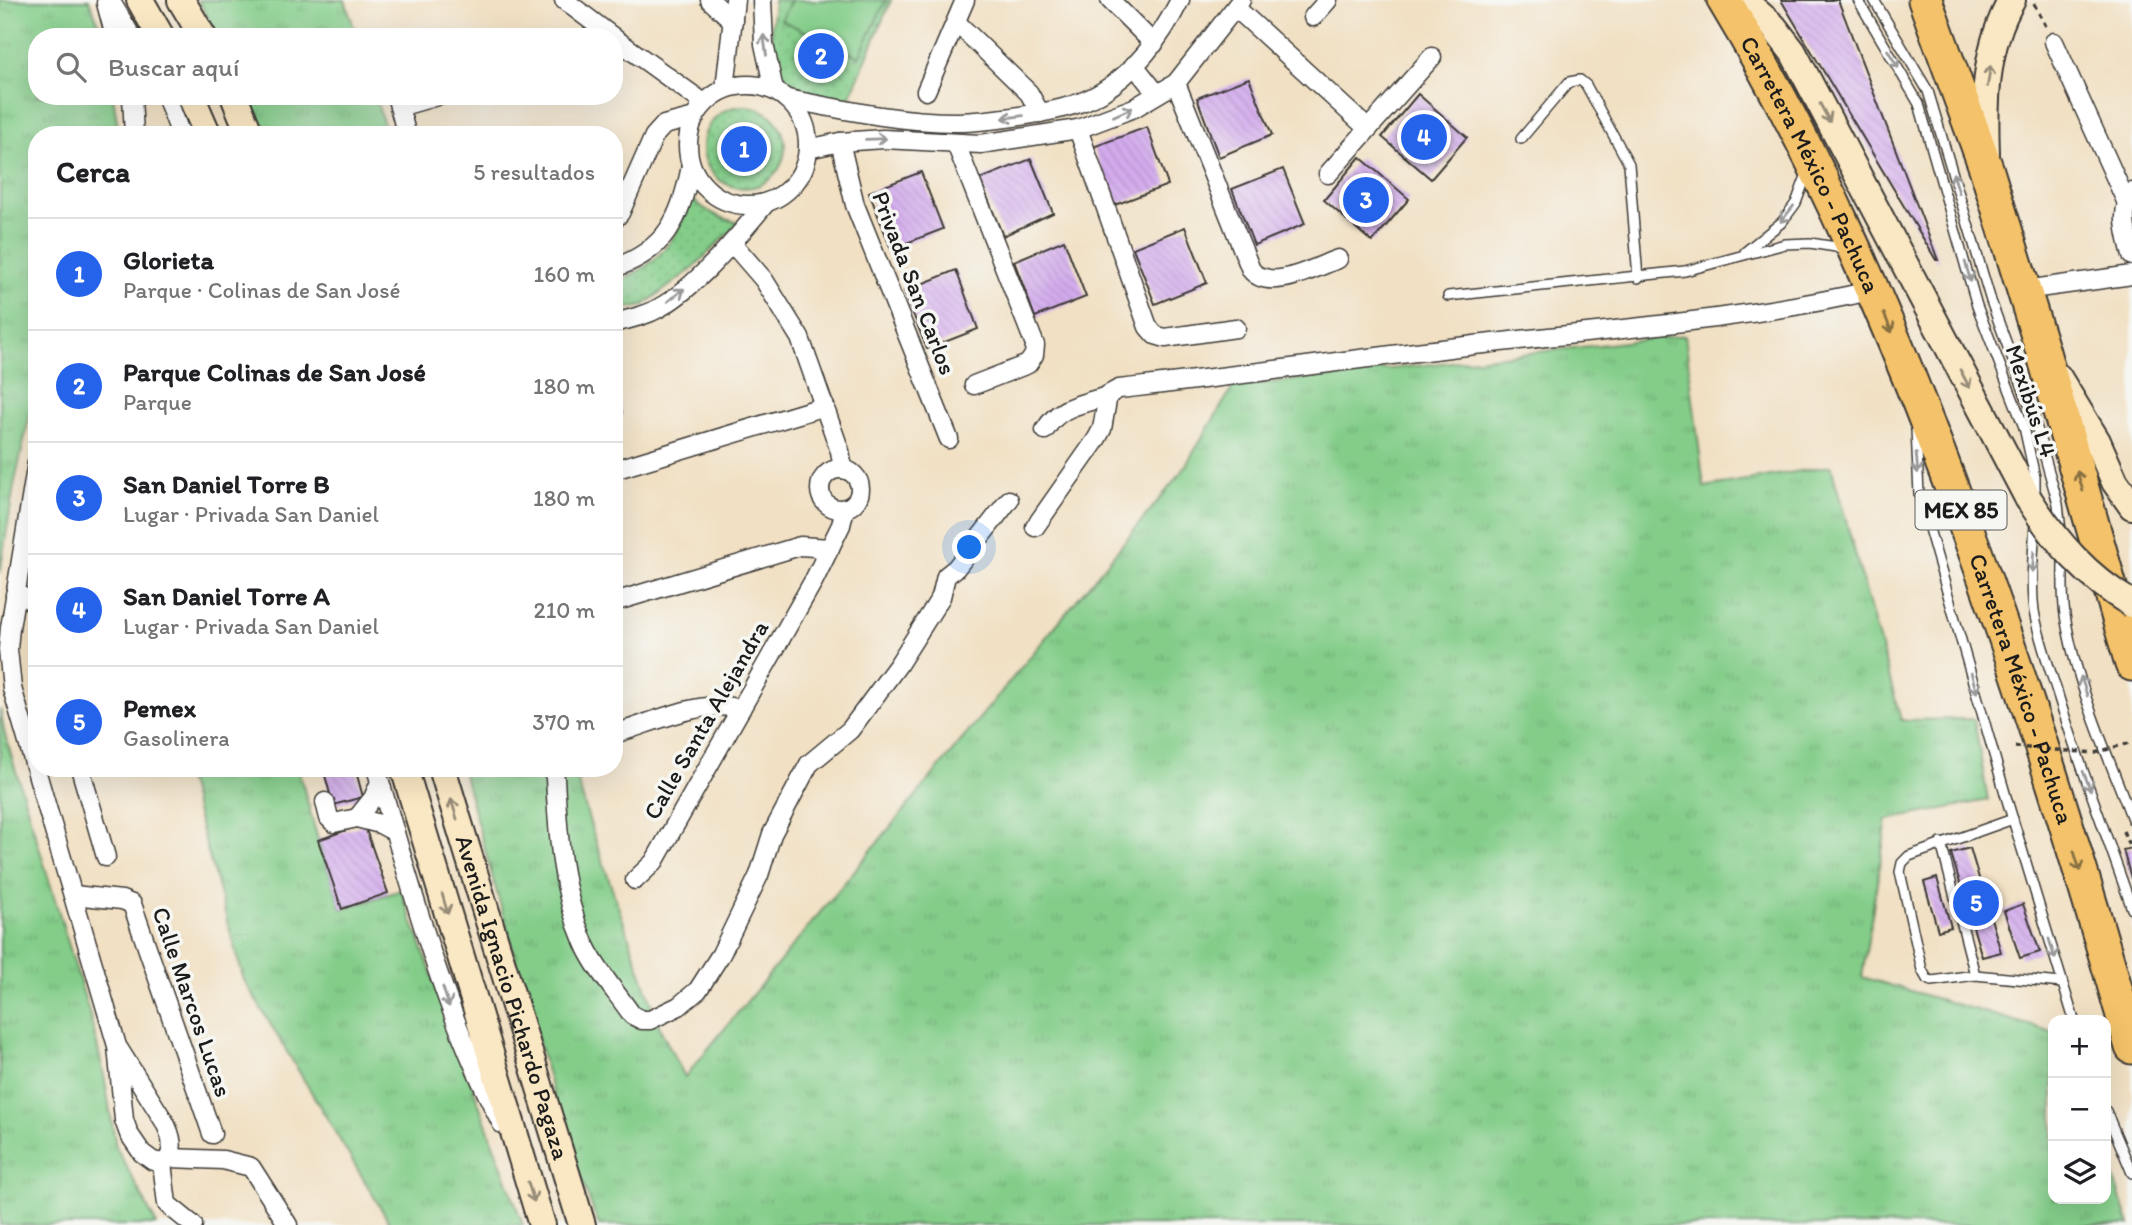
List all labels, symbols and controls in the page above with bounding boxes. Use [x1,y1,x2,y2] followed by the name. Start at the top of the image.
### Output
[28,28,623,105] search box
[798,30,844,82] pin: 2
[1734,31,1887,298] street label: Carretera México - Pachuca
[758,34,771,57] one-way arrow
[52,48,90,86] icon: search
[1887,48,1901,68] one-way arrow
[108,51,239,83] text: Buscar aquí
[1982,65,1995,88] one-way arrow
[1818,102,1832,122] one-way arrow
[1112,105,1133,118] one-way arrow
[1002,110,1025,123] one-way arrow
[1401,111,1447,163] pin: 4
[721,123,767,175] pin: 1
[864,133,887,146] one-way arrow
[56,153,130,190] text: Cerca
[473,158,595,186] text: 5 resultados
[1948,173,1961,195] one-way arrow
[1343,174,1389,226] pin: 3
[866,187,963,379] street label: Privada San Carlos
[1779,205,1795,223] one-way arrow
[123,244,214,276] text: Glorieta
[74,260,84,288] text: 1
[533,260,595,288] text: 160 m
[1962,261,1975,283] one-way arrow
[123,276,400,304] text: Parque · Colinas de San José
[666,288,684,303] one-way arrow
[1882,312,1895,333] one-way arrow
[2000,341,2063,461] street label: Mexibús L4
[123,356,426,388] text: Parque Colinas de San José
[1959,368,1972,389] one-way arrow
[73,372,85,400] text: 2
[533,372,595,400] text: 180 m
[123,388,192,416] text: Parque
[1911,452,1924,474] one-way arrow
[123,468,330,500] text: San Daniel Torre B
[2073,470,2086,493] one-way arrow
[73,484,85,512] text: 3
[533,484,595,512] text: 180 m
[1916,490,2007,530] road number: MEX 85
[123,500,379,528] text: Lugar · Privada San Daniel
[952,530,986,564] your location
[1963,549,2080,828] street label: Carretera México - Pachuca
[2027,550,2040,573] one-way arrow
[123,580,330,612] text: San Daniel Torre A
[72,596,86,624] text: 4
[534,596,595,624] text: 210 m
[123,612,379,640] text: Lugar · Privada San Daniel
[637,615,775,825] street label: Calle Santa Alejandra
[1968,672,1981,694] one-way arrow
[2077,675,2089,697] one-way arrow
[123,692,196,724] text: Pemex
[73,708,85,736] text: 5
[532,708,595,736] text: 370 m
[123,724,230,752] text: Gasolinera
[2081,770,2094,792] one-way arrow
[447,798,460,820] one-way arrow
[449,832,576,1164] street label: Avenida Ignacio Pichardo Pagaza
[2071,849,2084,871] one-way arrow
[1953,877,1999,929] pin: 5
[439,893,452,915] one-way arrow
[146,903,239,1101] street label: Calle Marcos Lucas
[2046,937,2059,959] one-way arrow
[441,986,453,1008] one-way arrow
[2048,1015,2111,1204] map controls
[2048,1015,2111,1078] button: +
[2048,1078,2111,1141] button: −
[2048,1141,2111,1204] button: layers
[526,1181,538,1203] one-way arrow

